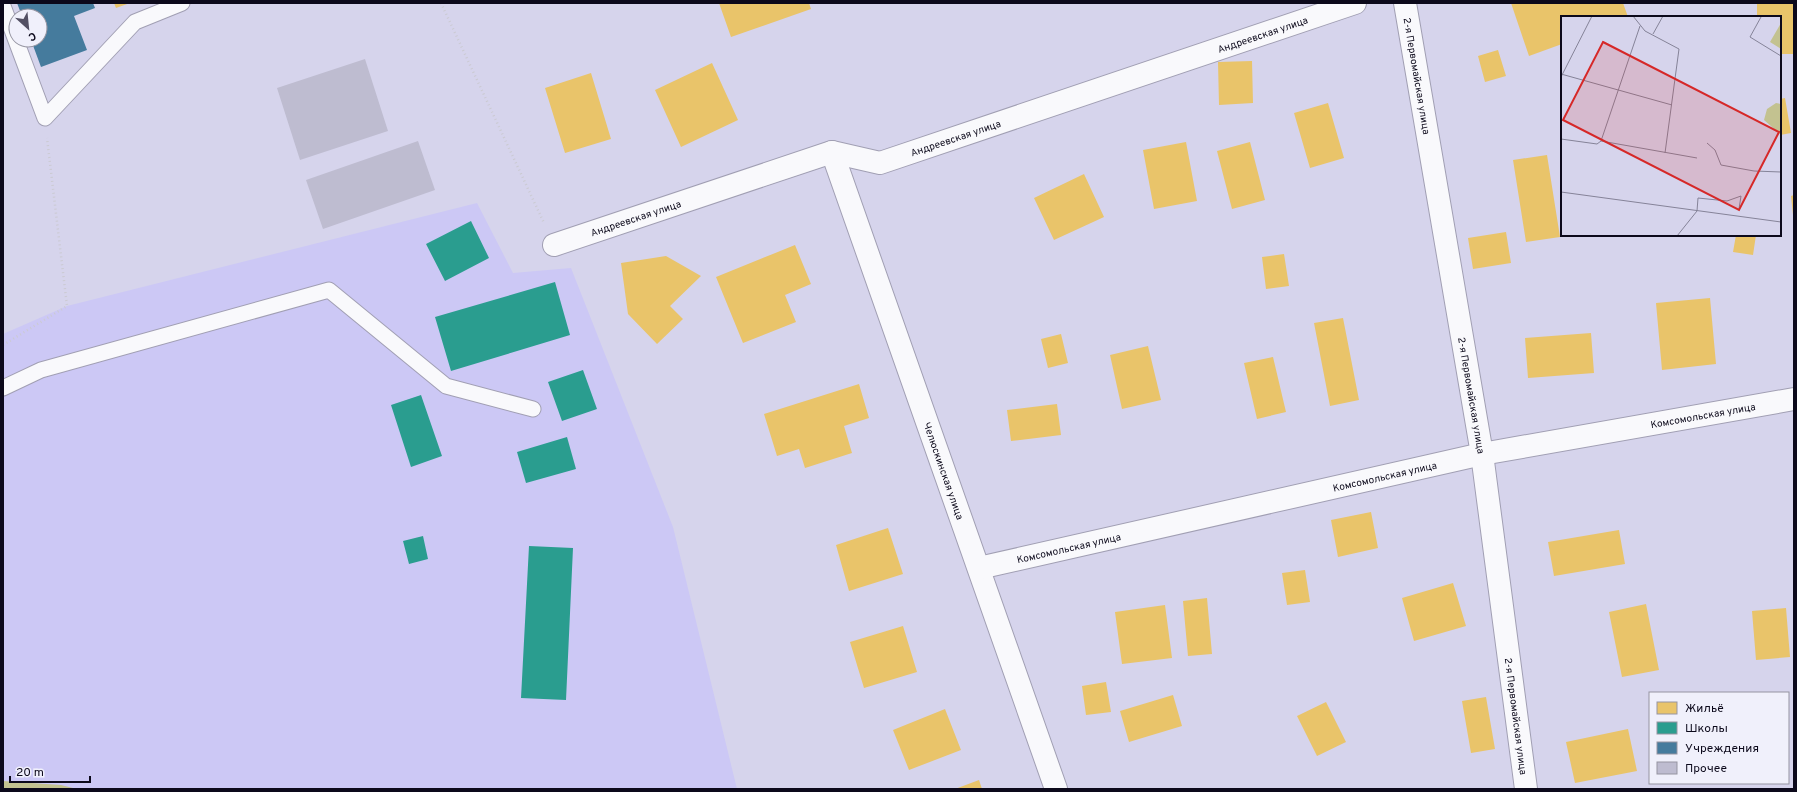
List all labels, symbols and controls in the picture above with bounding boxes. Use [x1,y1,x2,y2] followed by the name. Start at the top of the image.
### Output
[8,8,48,48] north arrow
[1216,14,1310,57] street label: Андреевская улица
[1561,16,1781,236] inset map
[1400,17,1432,136] street label: 2-я Первомайская улица
[26,28,38,44] text: С
[909,118,1003,160] street label: Андреевская улица
[589,198,683,240] street label: Андреевская улица
[1454,336,1487,455] street label: 2-я Первомайская улица
[1650,401,1757,432] street label: Комсомольская улица
[920,421,966,522] street label: Челюскинская улица
[1332,459,1438,496] street label: Комсомольская улица
[1016,531,1122,567] street label: Комсомольская улица
[1501,657,1529,776] street label: 2-я Первомайская улица
[1649,692,1789,784] legend
[1685,701,1724,717] text: Жильё
[1685,721,1728,737] text: Школы
[1685,741,1759,757] text: Учреждения
[10,758,90,784] scale bar
[1685,761,1727,777] text: Прочее
[16,765,44,781] text: 20 m

